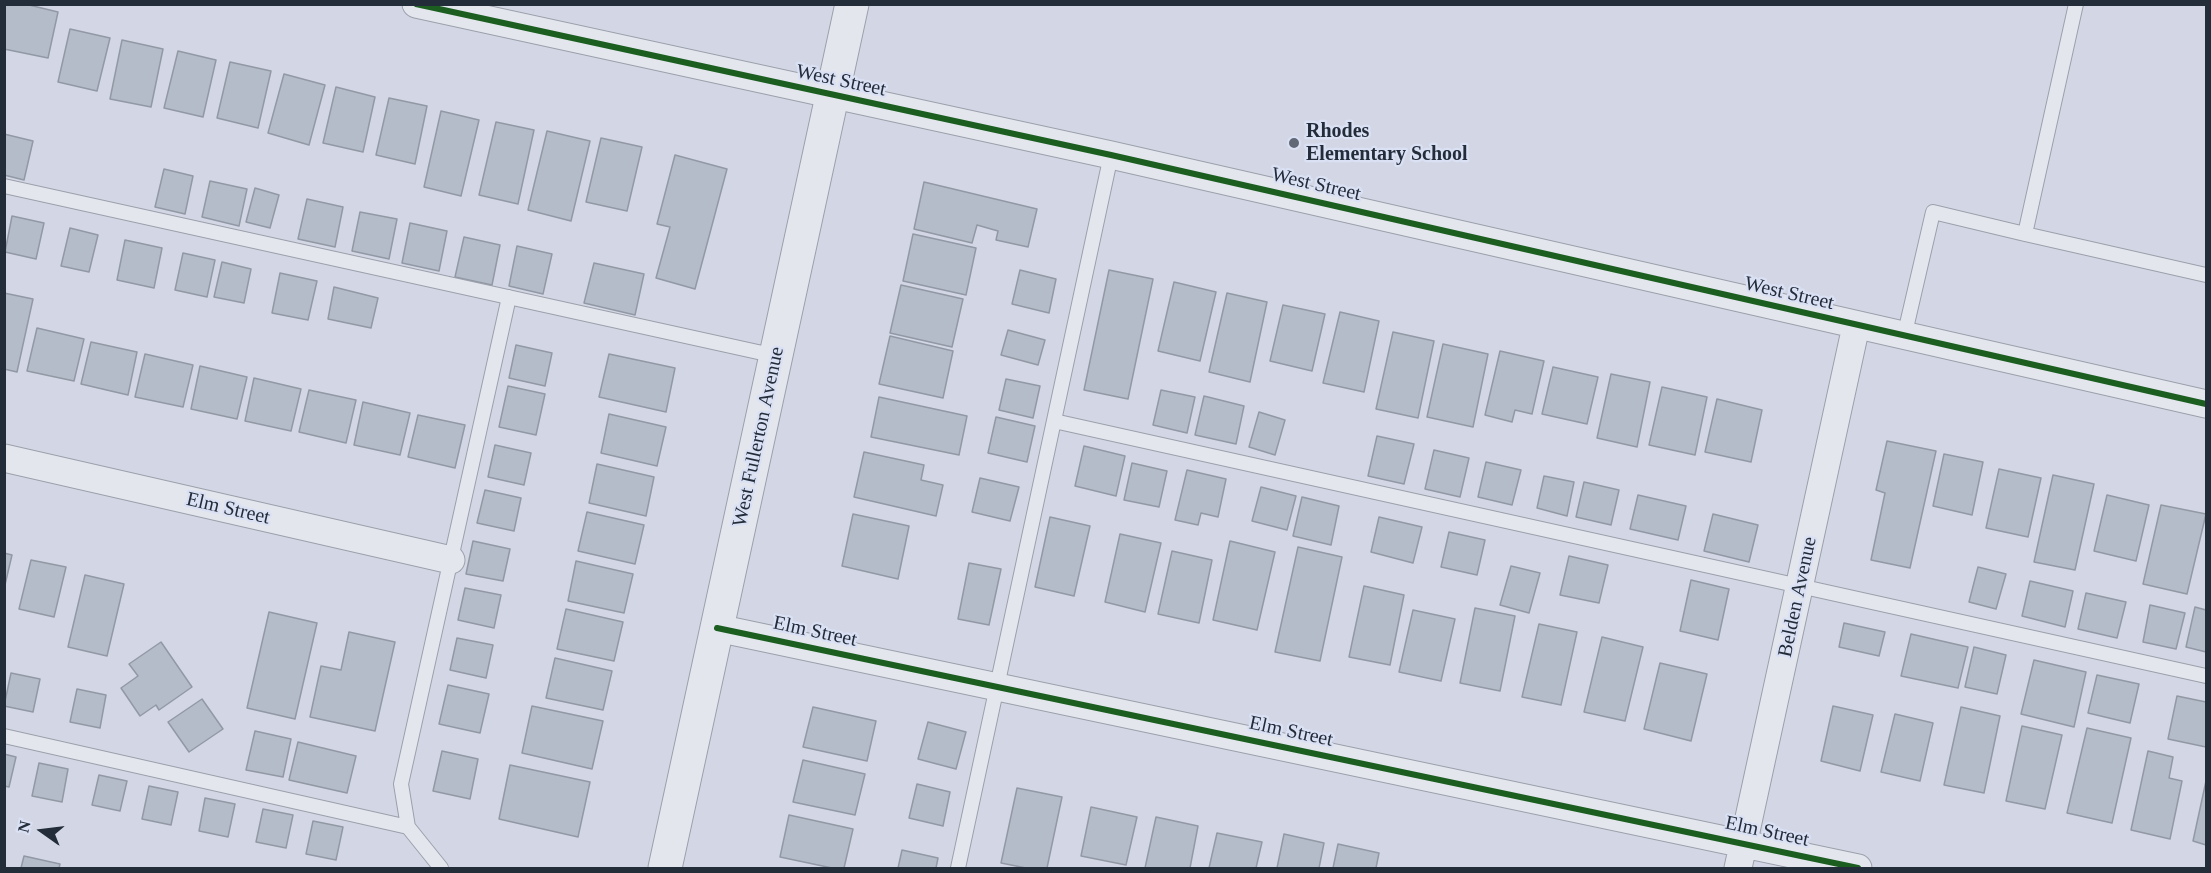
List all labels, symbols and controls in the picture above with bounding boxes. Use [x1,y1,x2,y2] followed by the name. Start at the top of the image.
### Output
[794,60,888,102] street label: West Street
[1306,120,1468,167] place label: Rhodes Elementary School
[1287,136,1301,150] marker: Rhodes Elementary School
[1269,163,1363,207] street label: West Street
[1742,272,1836,316] street label: West Street
[728,345,790,529] street label: West Fullerton Avenue
[184,488,272,530] street label: Elm Street
[1774,535,1822,659] street label: Belden Avenue
[771,611,859,653] street label: Elm Street
[1247,711,1335,753] street label: Elm Street
[12,801,72,861] north arrow
[1723,811,1811,853] street label: Elm Street
[14,819,34,834] text: N

